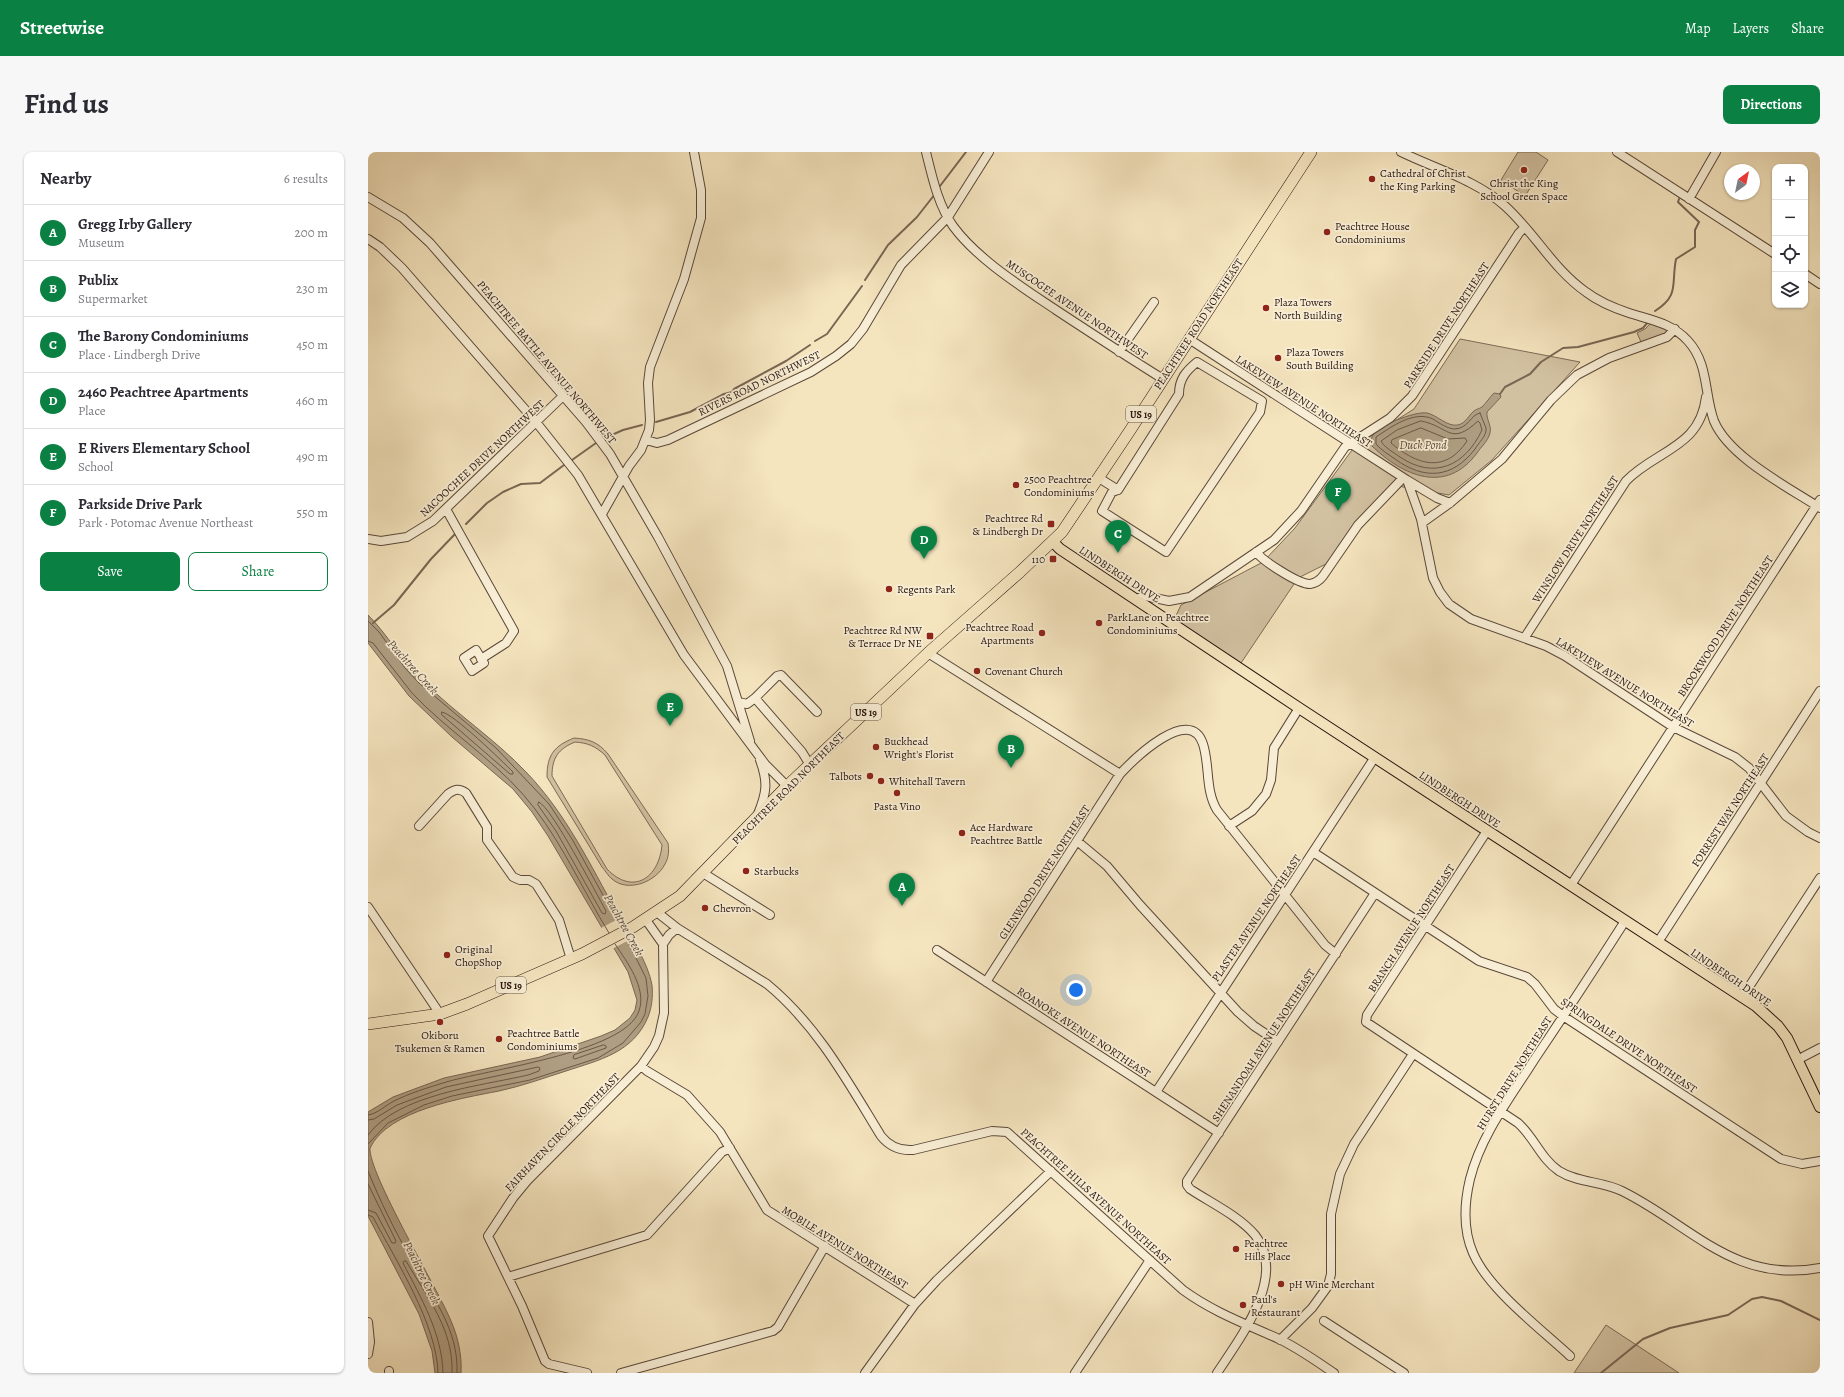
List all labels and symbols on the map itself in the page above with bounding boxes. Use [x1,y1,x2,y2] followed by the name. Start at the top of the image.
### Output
[1724,164,1760,200] north arrow
[1519,165,1529,175] marker: Christ the King School Green Space
[1380,166,1466,194] place label: Cathedral of Christ the King Parking
[1367,174,1377,184] marker: Cathedral of Christ the King Parking
[1480,176,1568,204] place label: Christ the King School Green Space
[1335,219,1410,247] place label: Peachtree House Condominiums
[1322,227,1332,237] marker: Peachtree House Condominiums
[1003,256,1151,363] street label: MUSCOGEE AVENUE NORTHWEST
[1150,256,1247,393] street label: PEACHTREE ROAD NORTHEAST
[1400,259,1493,391] street label: PARKSIDE DRIVE NORTHEAST
[474,277,620,447] street label: PEACHTREE BATTLE AVENUE NORTHWEST
[1274,295,1342,323] place label: Plaza Towers North Building
[1261,303,1271,313] marker: Plaza Towers North Building
[1286,345,1354,373] place label: Plaza Towers South Building
[696,347,823,420] street label: RIVERS ROAD NORTHWEST
[1233,352,1375,451] street label: LAKEVIEW AVENUE NORTHEAST
[1273,353,1283,363] marker: Plaza Towers South Building
[417,396,548,520] street label: NACOOCHEE DRIVE NORTHWEST
[1126,406,1156,422] road number: US 19
[1399,437,1447,453] water label: Duck Pond
[1024,472,1094,500] place label: 2500 Peachtree Condominiums
[1528,473,1622,606] street label: WINSLOW DRIVE NORTHEAST
[1325,478,1351,511] pin: F
[1011,480,1021,490] marker: 2500 Peachtree Condominiums
[972,511,1043,539] place label: Peachtree Rd & Lindbergh Dr
[1046,519,1056,529] marker: Peachtree Rd & Lindbergh Dr
[1105,520,1131,553] pin: C
[911,526,937,559] pin: D
[1076,543,1163,606] street label: LINDBERGH DRIVE
[1032,552,1045,567] place label: 110
[1674,553,1777,700] street label: BROOKWOOD DRIVE NORTHEAST
[1048,554,1058,564] marker: 110
[897,582,956,597] place label: Regents Park
[884,584,894,594] marker: Regents Park
[1107,610,1209,638] place label: ParkLane on Peachtree Condominiums
[1094,618,1104,628] marker: ParkLane on Peachtree Condominiums
[965,620,1034,648] place label: Peachtree Road Apartments
[843,623,923,651] place label: Peachtree Rd NW & Terrace Dr NE
[1037,628,1047,638] marker: Peachtree Road Apartments
[925,631,935,641] marker: Peachtree Rd NW & Terrace Dr NE
[1553,634,1696,731] street label: LAKEVIEW AVENUE NORTHEAST
[384,636,442,698] water label: Peachtree Creek
[985,664,1063,679] place label: Covenant Church
[972,666,982,676] marker: Covenant Church
[657,693,683,726] pin: E
[851,704,881,720] road number: US 19
[729,729,848,848] street label: PEACHTREE ROAD NORTHEAST
[883,734,954,762] place label: Buckhead Wright's Florist
[998,735,1024,768] pin: B
[871,742,881,752] marker: Buckhead Wright's Florist
[1688,751,1773,870] street label: FORREST WAY NORTHEAST
[1416,768,1503,831] street label: LINDBERGH DRIVE
[830,769,862,784] place label: Talbots
[865,771,875,781] marker: Talbots
[888,774,965,789] place label: Whitehall Tavern
[876,776,886,786] marker: Whitehall Tavern
[892,788,902,798] marker: Pasta Vino
[873,799,921,814] place label: Pasta Vino
[995,802,1094,942] street label: GLENWOOD DRIVE NORTHEAST
[969,820,1043,848] place label: Ace Hardware Peachtree Battle
[957,828,967,838] marker: Ace Hardware Peachtree Battle
[1208,852,1305,985] street label: PLASTER AVENUE NORTHEAST
[1364,861,1458,995] street label: BRANCH AVENUE NORTHEAST
[754,864,799,879] place label: Starbucks
[741,866,751,876] marker: Starbucks
[889,873,915,906] pin: A
[600,891,648,959] water label: Peachtree Creek
[713,901,751,916] place label: Chevron
[700,903,710,913] marker: Chevron
[455,942,502,970] place label: Original ChopShop
[1688,945,1774,1010] street label: LINDBERGH DRIVE
[442,950,452,960] marker: Original ChopShop
[1208,966,1319,1125] street label: SHENANDOAH AVENUE NORTHEAST
[496,977,526,993] road number: US 19
[1066,980,1086,1000] your location
[1014,984,1153,1081] street label: ROANOKE AVENUE NORTHEAST
[1558,994,1700,1097] street label: SPRINGDALE DRIVE NORTHEAST
[1473,1013,1556,1133] street label: HURST DRIVE NORTHEAST
[435,1017,445,1027] marker: Okiboru Tsukemen & Ramen
[507,1026,580,1054] place label: Peachtree Battle Condominiums
[395,1028,485,1056] place label: Okiboru Tsukemen & Ramen
[494,1034,504,1044] marker: Peachtree Battle Condominiums
[501,1070,623,1195] street label: FAIRHAVEN CIRCLE NORTHEAST
[1017,1125,1174,1268] street label: PEACHTREE HILLS AVENUE NORTHEAST
[779,1202,911,1292] street label: MOBILE AVENUE NORTHEAST
[1244,1236,1291,1264] place label: Peachtree Hills Place
[400,1239,445,1308] water label: Peachtree Creek
[1231,1244,1241,1254] marker: Peachtree Hills Place
[1289,1277,1375,1292] place label: pH Wine Merchant
[1276,1279,1286,1289] marker: pH Wine Merchant
[1251,1292,1301,1320] place label: Paul's Restaurant
[1238,1300,1248,1310] marker: Paul's Restaurant

